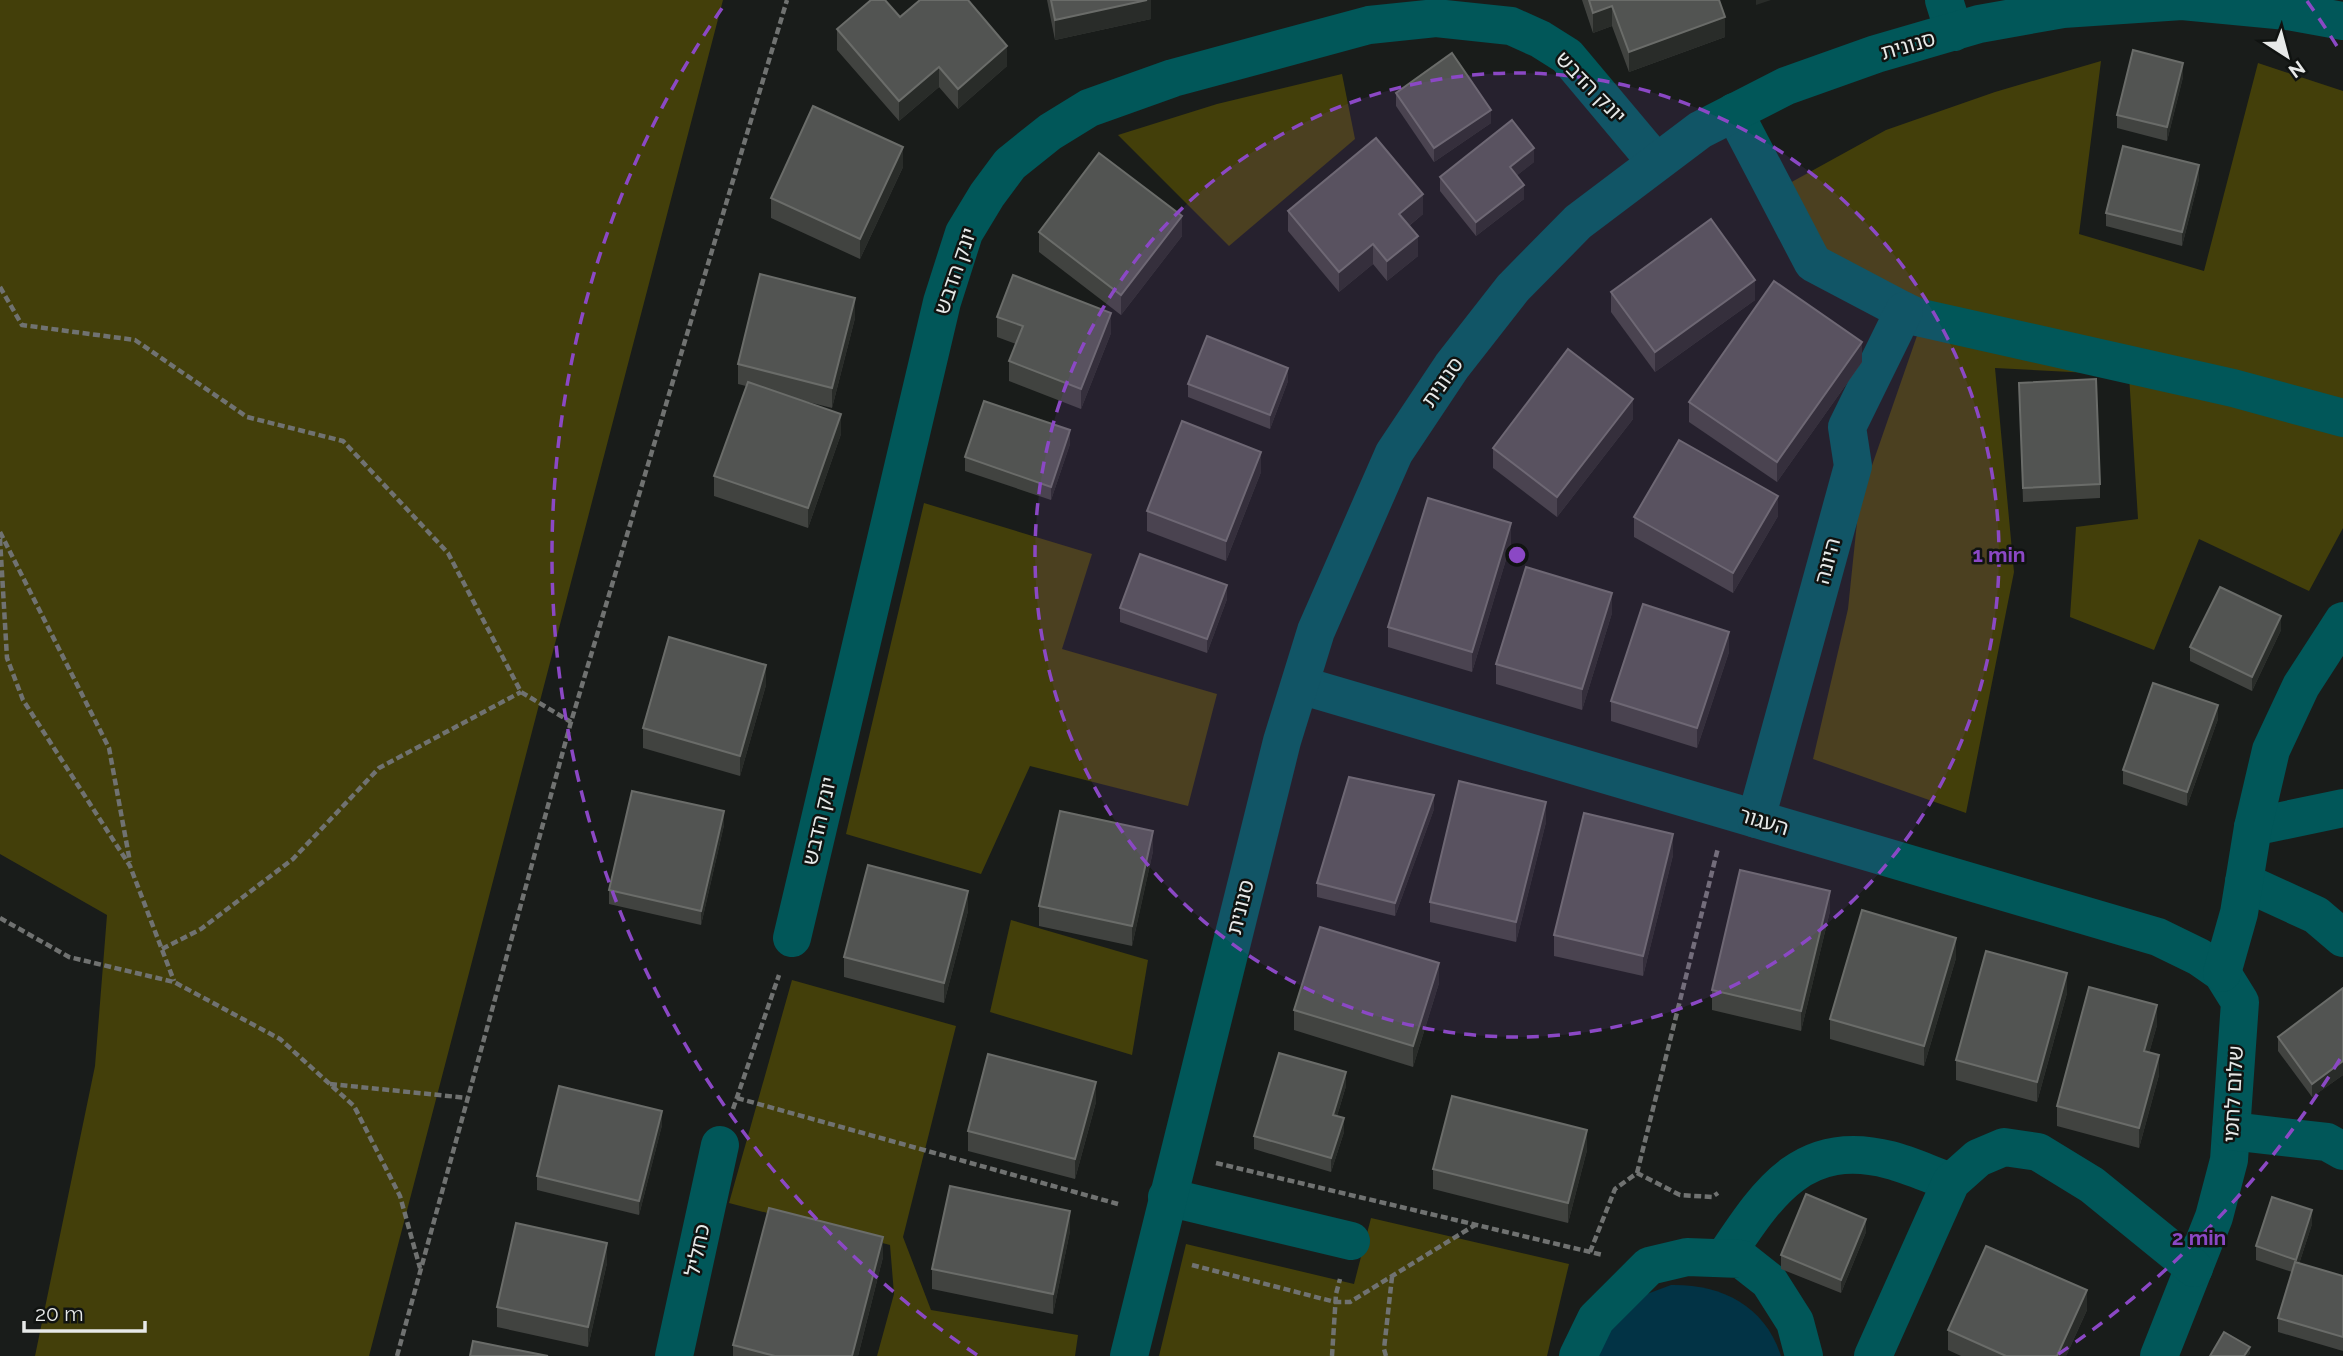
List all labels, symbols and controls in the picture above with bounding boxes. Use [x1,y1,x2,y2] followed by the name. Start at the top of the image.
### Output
[2252,21,2322,91] north arrow
[1878,25,1938,65] street label: סנונית
[1551,46,1631,128] street label: יונק הדבש
[2285,57,2309,83] text: N
[929,224,981,318] street label: יונק הדבש
[1416,352,1468,412] street label: סנונית
[1809,535,1845,587] street label: היונה
[1972,542,2026,567] text: 1 min
[1505,543,1529,567] centre of rings
[797,774,841,868] street label: יונק הדבש
[1736,802,1792,840] street label: העגור
[1221,877,1259,937] street label: סנונית
[2218,1045,2248,1143] street label: שלום לחמי
[679,1222,715,1278] street label: כחליל
[2172,1225,2226,1250] text: 2 min
[24,1290,145,1334] scale bar
[35,1301,83,1326] text: 20 m

